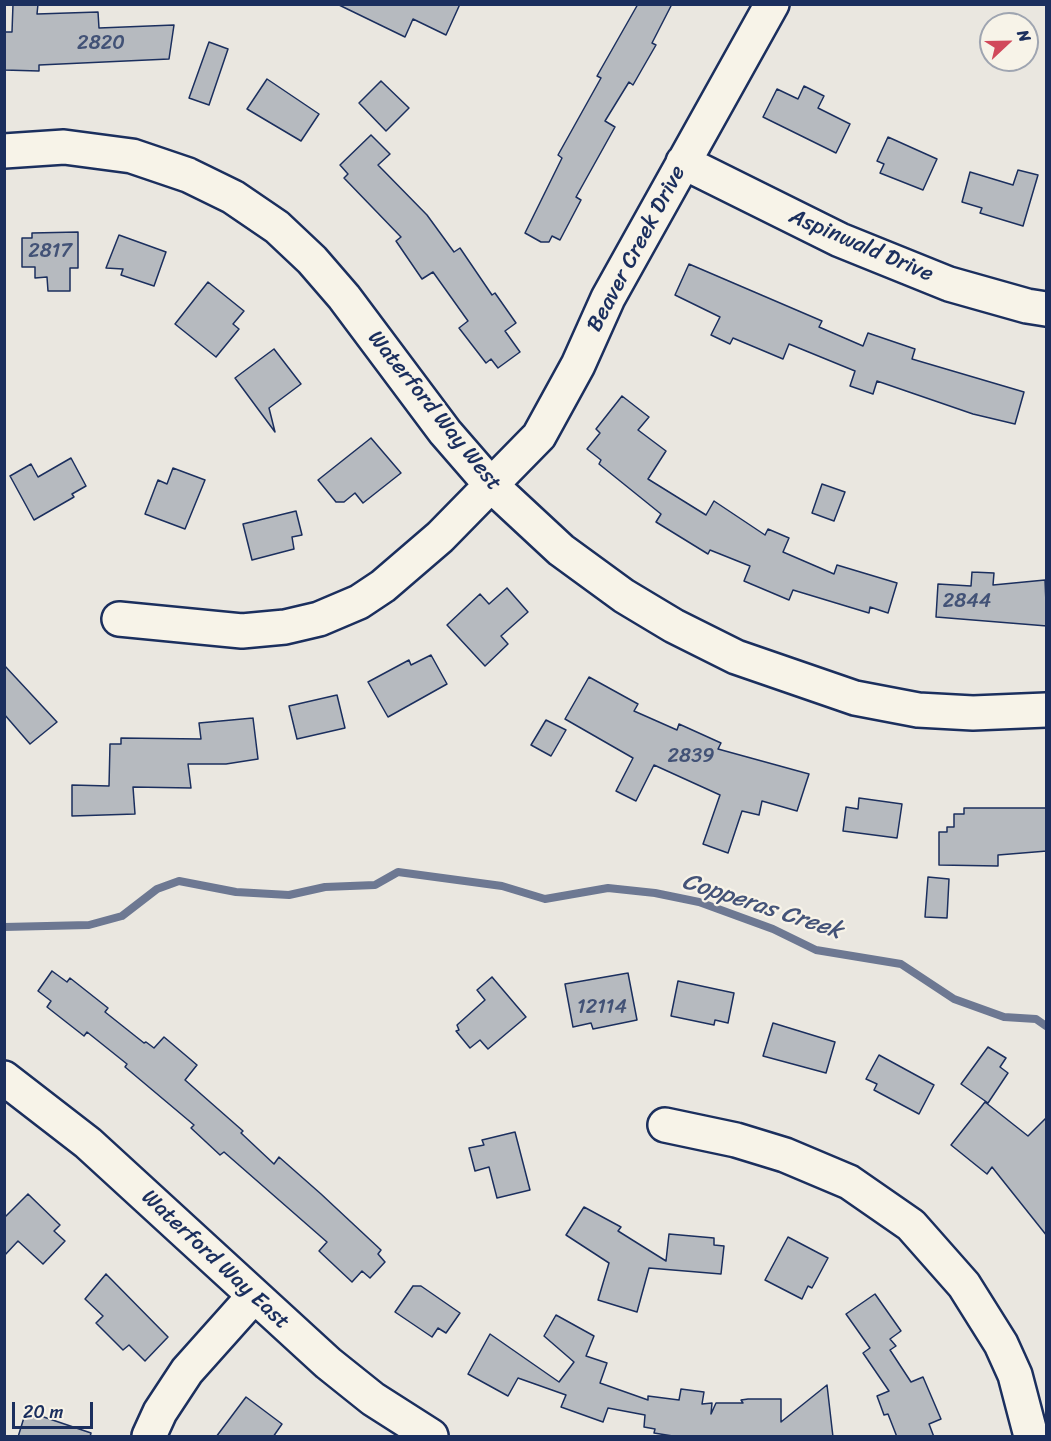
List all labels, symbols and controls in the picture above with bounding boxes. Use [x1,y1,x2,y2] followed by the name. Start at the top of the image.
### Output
[979,12,1039,72] north arrow
[1009,25,1040,46] text: N
[77,32,125,56] house number: 2820
[582,161,692,337] street label: Beaver Creek Drive
[785,204,937,288] street label: Aspinwald Drive
[28,240,72,264] house number: 2817
[361,326,507,496] street label: Waterford Way West
[943,590,991,614] house number: 2844
[668,745,714,769] house number: 2839
[678,868,846,946] water label: Copperas Creek
[577,996,627,1020] house number: 12114
[135,1185,295,1335] street label: Waterford Way East
[15,1390,96,1428] scale bar
[23,1396,63,1428] text: 20 m

